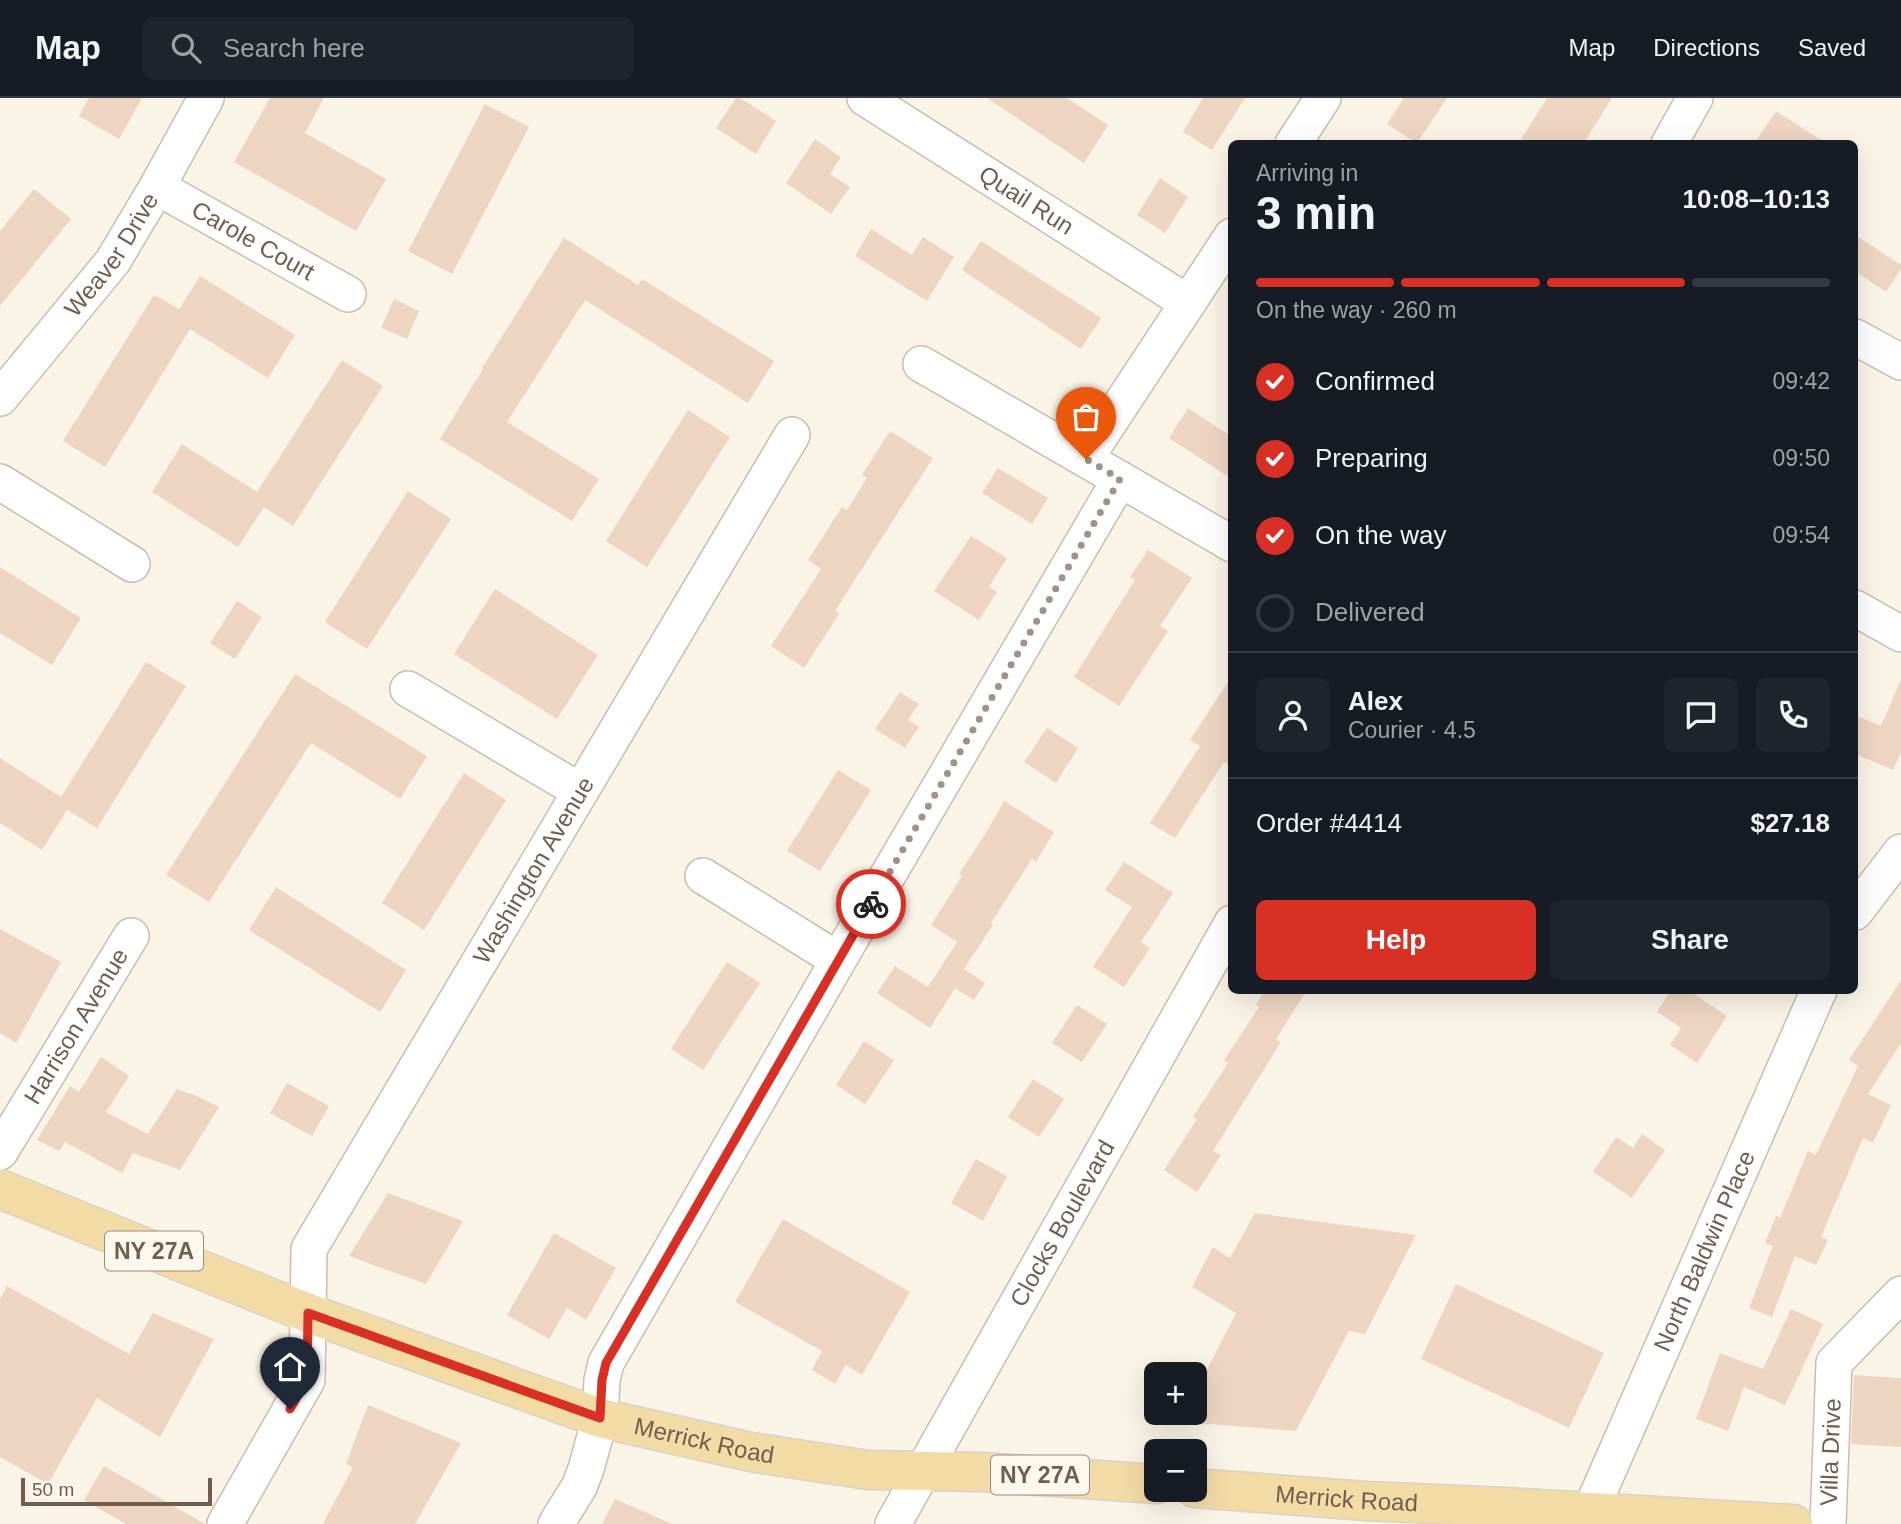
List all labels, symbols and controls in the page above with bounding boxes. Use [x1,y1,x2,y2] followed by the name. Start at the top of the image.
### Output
[143,17,633,80] search box
[35,29,101,66] text: Map
[167,29,205,67] icon: search
[223,33,365,63] text: Search here
[1569,34,1615,61] text: Map
[1653,34,1760,61] text: Directions
[1798,34,1866,61] text: Saved
[974,160,1079,240] street label: Quail Run
[1256,160,1358,186] text: Arriving in
[1683,184,1830,214] text: 10:08–10:13
[1256,187,1376,239] text: 3 min
[59,188,163,322] street label: Weaver Drive
[187,195,319,286] street label: Carole Court
[1256,297,1457,323] text: On the way · 260 m
[1256,363,1294,401] icon: check
[1315,366,1435,396] text: Confirmed
[1772,368,1830,394] text: 09:42
[1056,387,1116,459] pin
[1067,398,1105,436] icon: bag
[1256,440,1294,478] icon: check
[1315,443,1428,473] text: Preparing
[1772,445,1830,471] text: 09:50
[1256,517,1294,555] icon: check
[1315,520,1447,550] text: On the way
[1772,522,1830,548] text: 09:54
[1315,597,1425,627] text: Delivered
[1256,678,1330,752] button: person
[1664,678,1738,752] button: chat
[1756,678,1830,752] button: phone
[1348,686,1403,716] text: Alex
[1348,717,1476,743] text: Courier · 4.5
[467,772,599,968] street label: Washington Avenue
[1256,808,1402,838] text: Order #4414
[1750,808,1830,838] text: $27.18
[836,869,906,939] courier
[852,885,890,923] icon: bike
[1256,900,1536,980] button: Help
[1550,900,1830,980] button: Share
[18,943,133,1109] street label: Harrison Avenue
[1004,1135,1120,1311] street label: Clocks Boulevard
[1648,1146,1760,1355] street label: North Baldwin Place
[105,1232,203,1270] road number: NY 27A
[260,1337,320,1409] pin
[271,1348,309,1386] icon: home
[1144,1362,1207,1502] map controls
[1144,1362,1207,1425] button: +
[1815,1398,1846,1506] street label: Villa Drive
[632,1412,776,1468] street label: Merrick Road
[1144,1439,1207,1502] button: −
[991,1456,1089,1494] road number: NY 27A
[21,1475,212,1507] scale bar
[32,1479,74,1500] text: 50 m
[1274,1480,1418,1516] street label: Merrick Road

